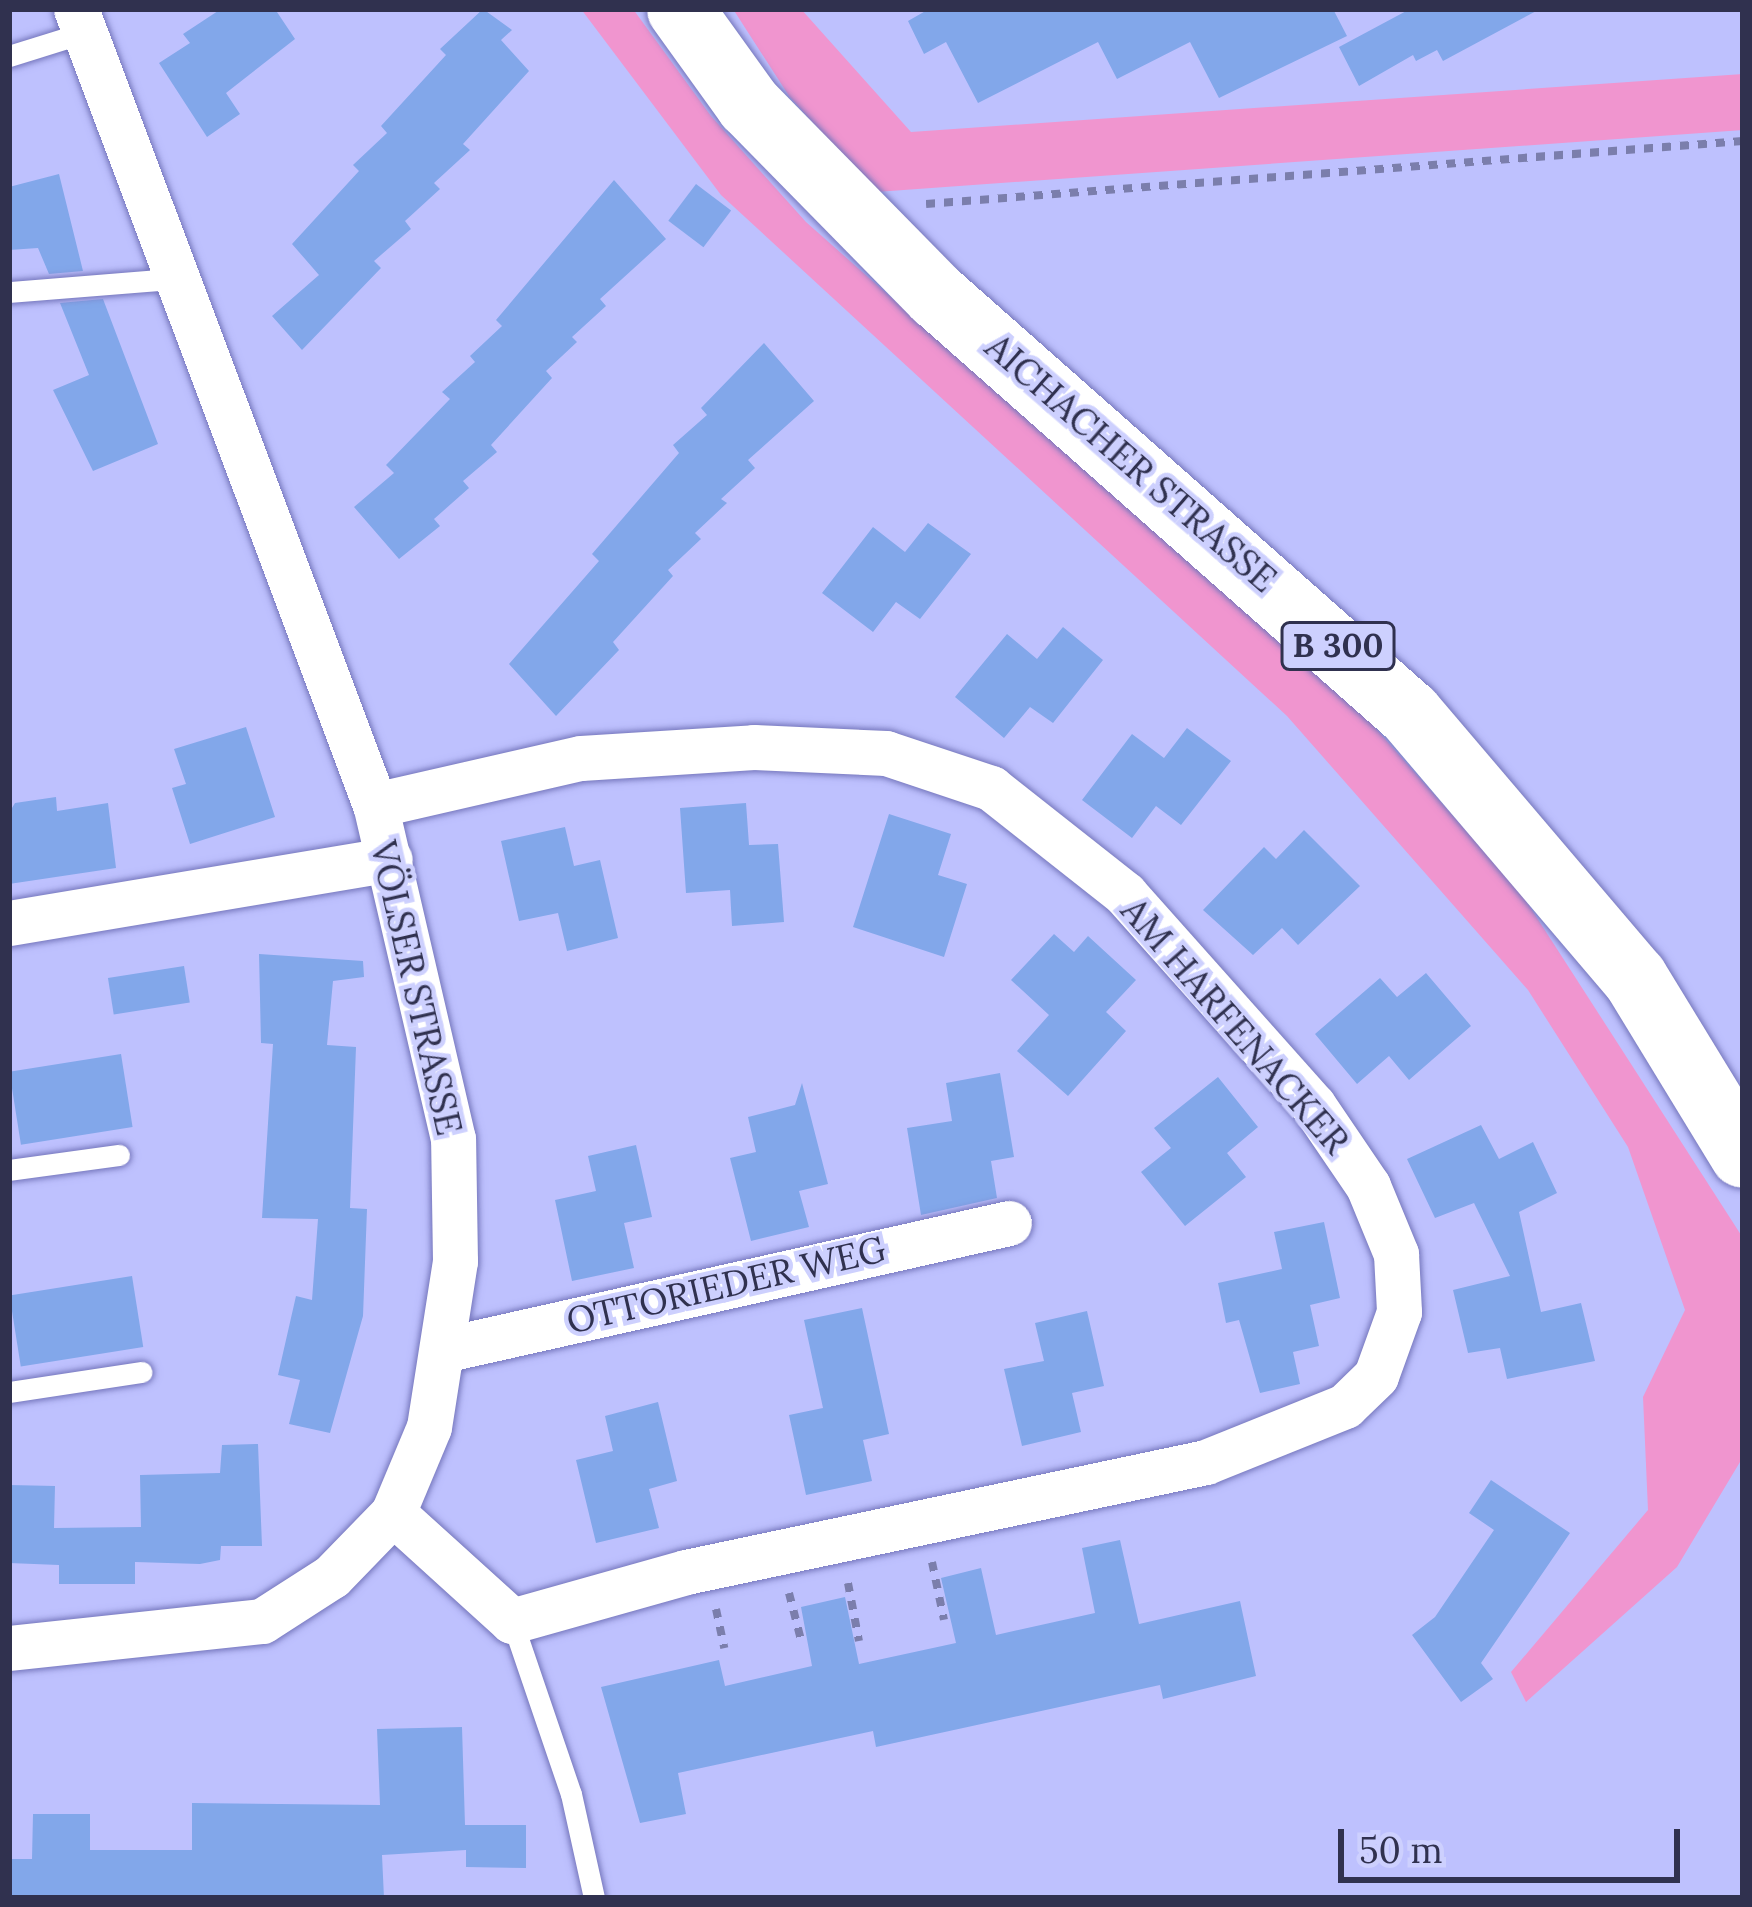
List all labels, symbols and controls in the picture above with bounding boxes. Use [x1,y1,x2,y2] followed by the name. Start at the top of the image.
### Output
[977,325,1285,601] street label: AICHACHER STRASSE
[1278,619,1398,673] road number: B 300
[361,837,471,1139] street label: VÖLSER STRASSE
[1112,889,1358,1163] street label: AM HARFENACKER
[562,1227,890,1343] street label: OTTORIEDER WEG
[1344,1805,1686,1879] scale bar
[1359,1827,1443,1873] text: 50 m

